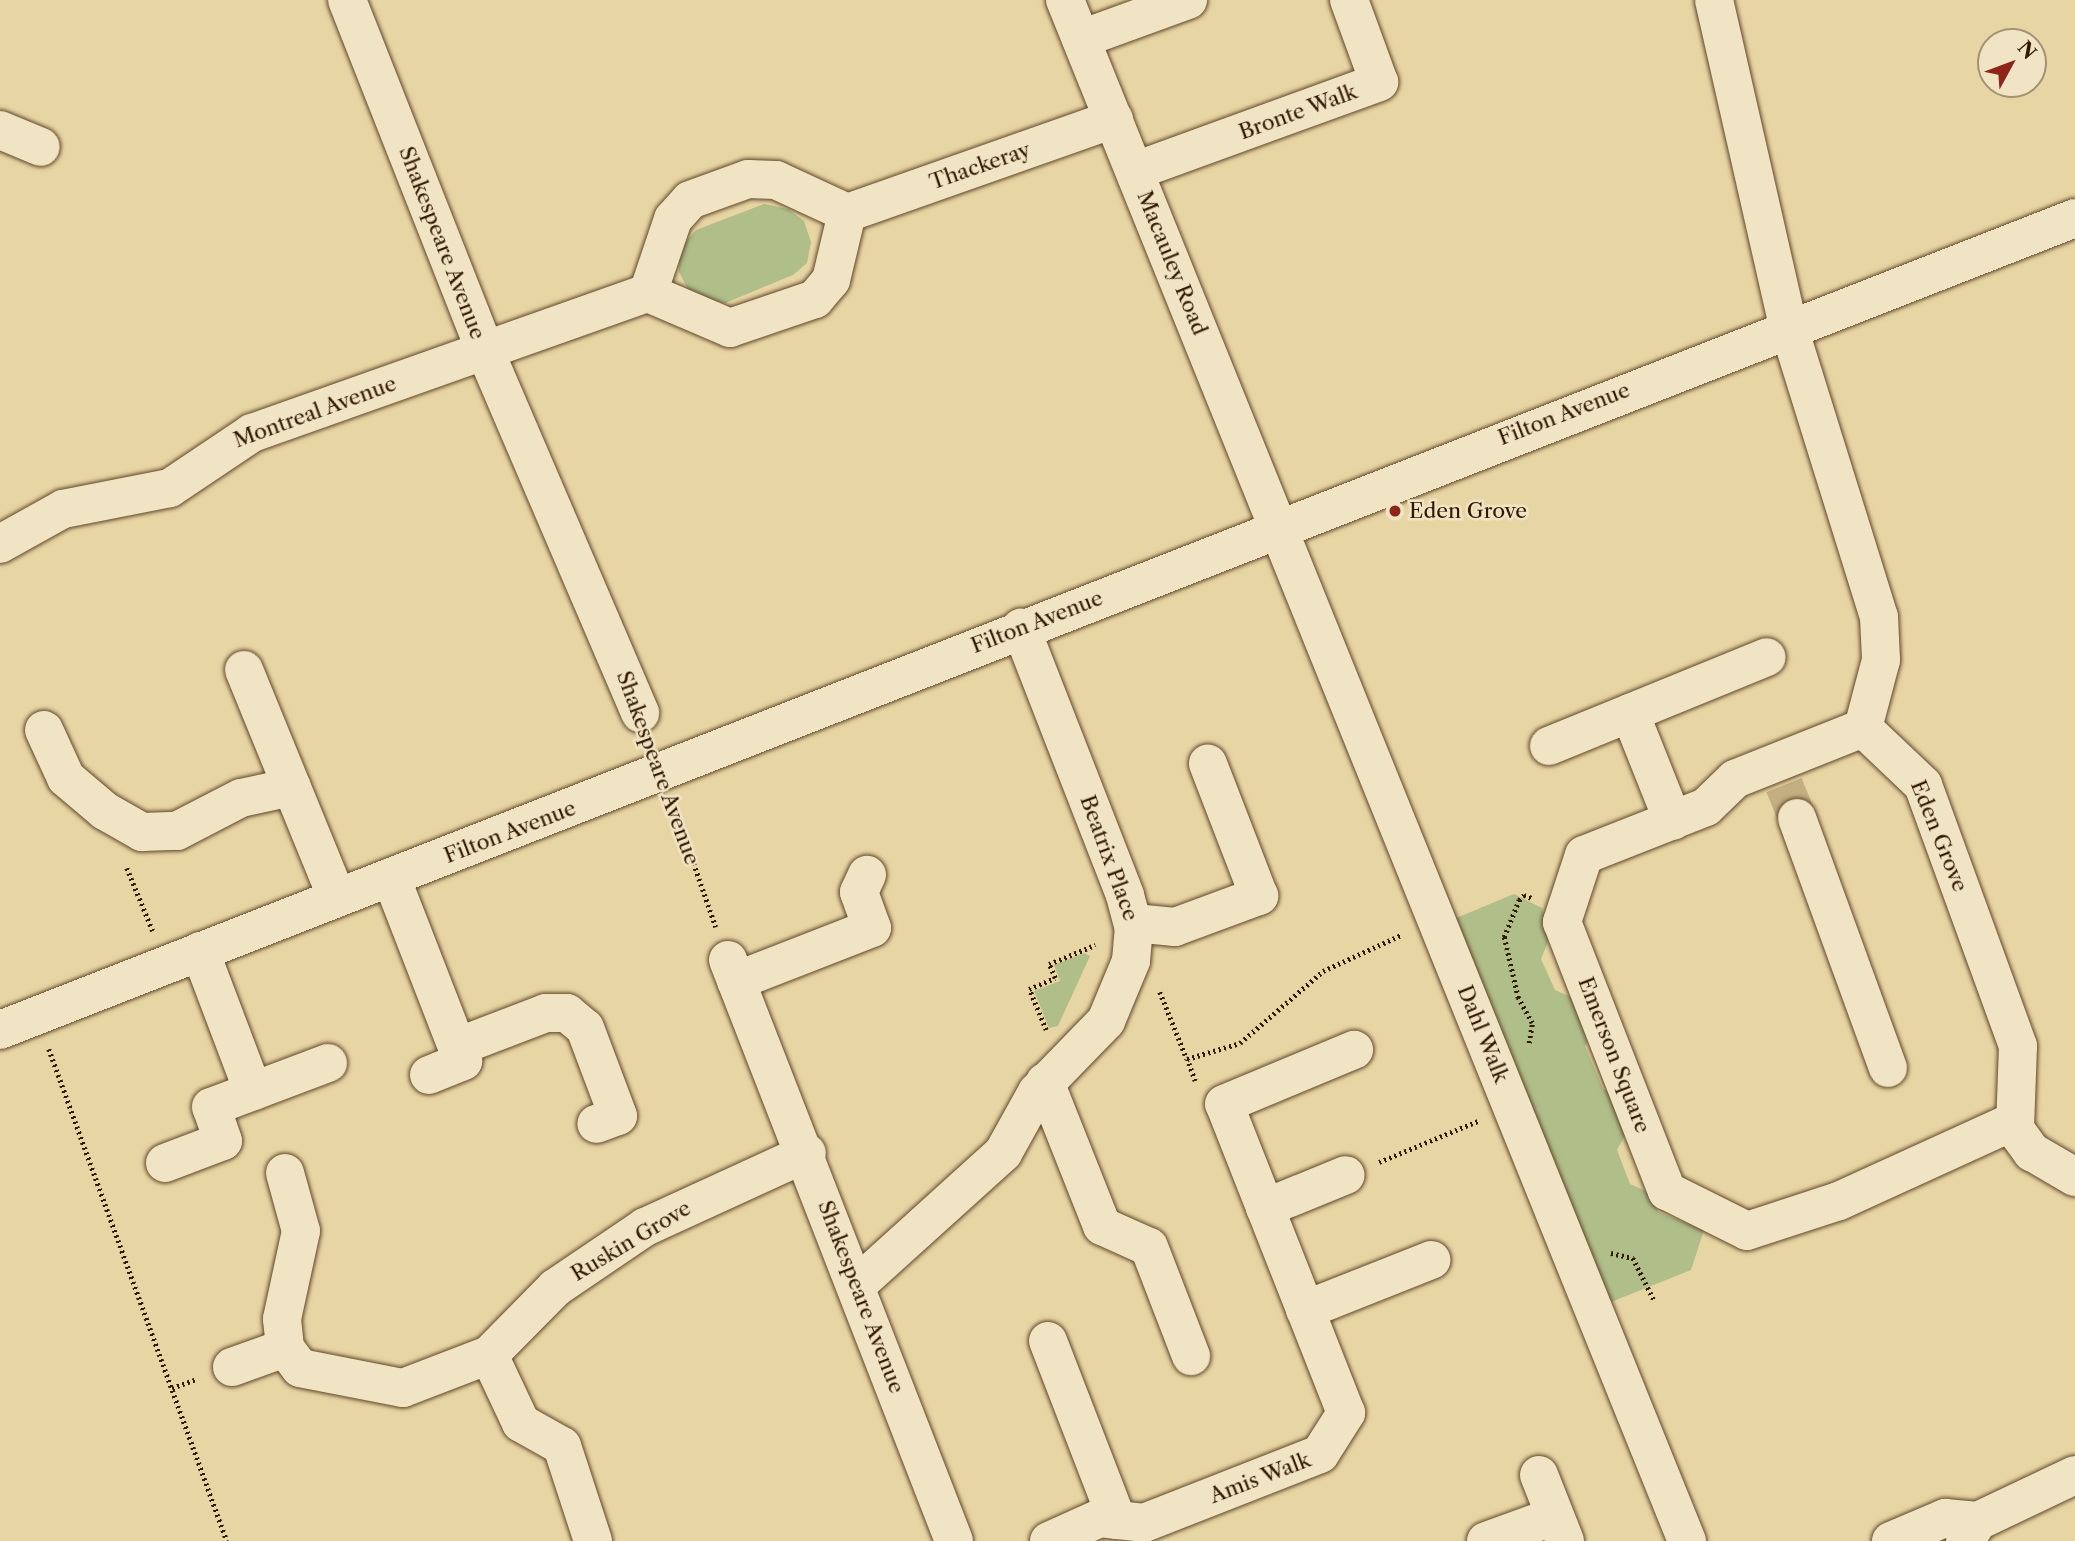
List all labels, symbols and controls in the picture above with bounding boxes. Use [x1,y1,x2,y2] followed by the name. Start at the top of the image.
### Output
[1977,28,2047,98] north arrow
[2013,36,2041,64] text: N
[1235,79,1361,145] street label: Bronte Walk
[926,137,1034,195] street label: Thackeray
[393,143,491,343] street label: Shakespeare Avenue
[1131,187,1213,339] street label: Macauley Road
[230,371,400,453] street label: Montreal Avenue
[1494,377,1634,451] street label: Filton Avenue
[1409,498,1527,524] place label: Eden Grove
[1387,503,1403,519] marker: Eden Grove
[967,585,1107,659] street label: Filton Avenue
[611,667,705,869] street label: Shakespeare Avenue
[1905,777,1973,895] street label: Eden Grove
[1075,792,1143,924] street label: Beatrix Place
[440,795,580,869] street label: Filton Avenue
[1573,973,1655,1137] street label: Emerson Square
[1452,981,1514,1087] street label: Dahl Walk
[567,1195,695,1287] street label: Ruskin Grove
[812,1197,910,1397] street label: Shakespeare Avenue
[1206,1447,1314,1509] street label: Amis Walk

